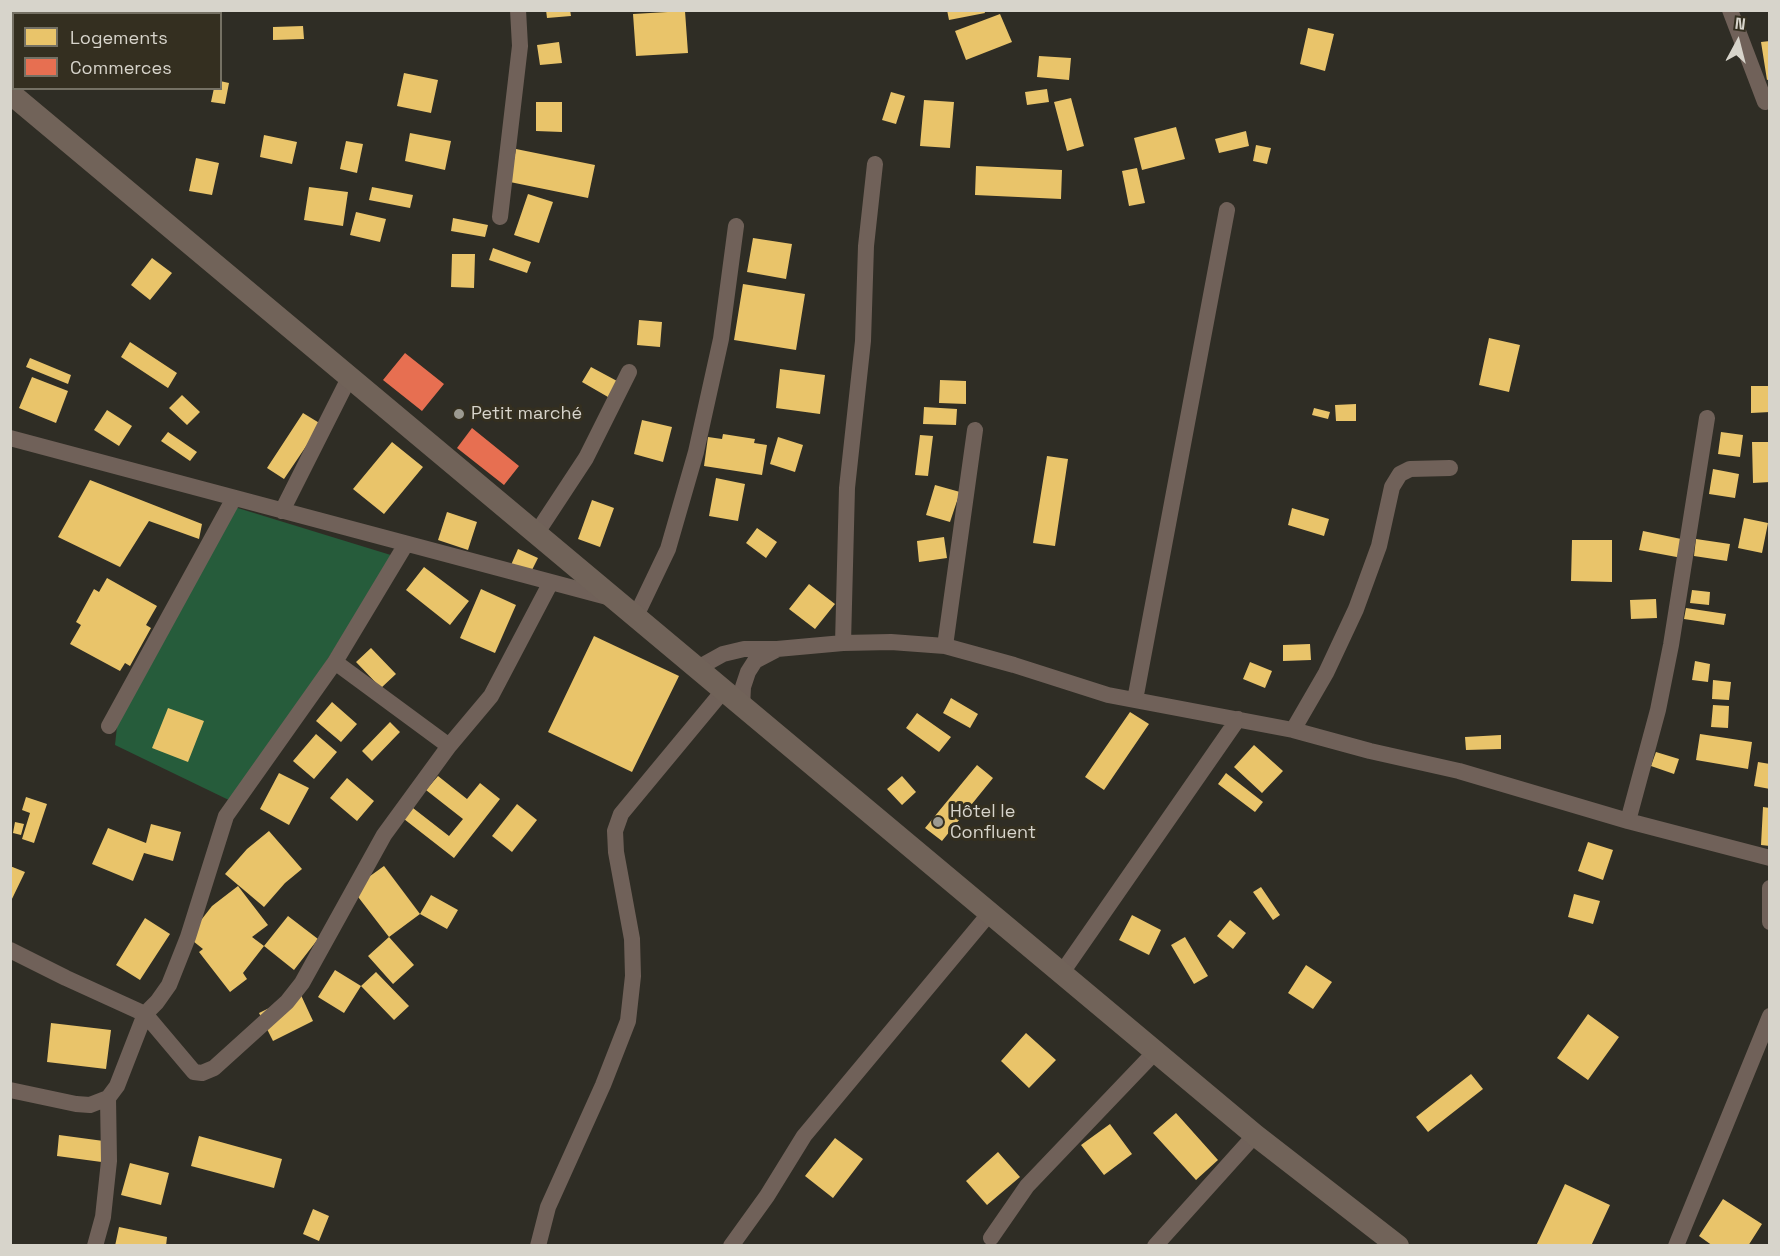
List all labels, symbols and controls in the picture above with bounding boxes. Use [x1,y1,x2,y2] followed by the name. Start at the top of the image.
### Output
[12,12,222,90] legend
[1708,12,1768,72] north arrow
[1734,13,1747,35] text: N
[70,26,168,49] text: Logements
[70,56,172,79] text: Commerces
[471,403,582,425] place label: Petit marché
[452,407,466,421] marker: Petit marché
[950,801,1036,844] place label: Hôtel le Confluent
[931,815,945,829] marker: Hôtel le Confluent

